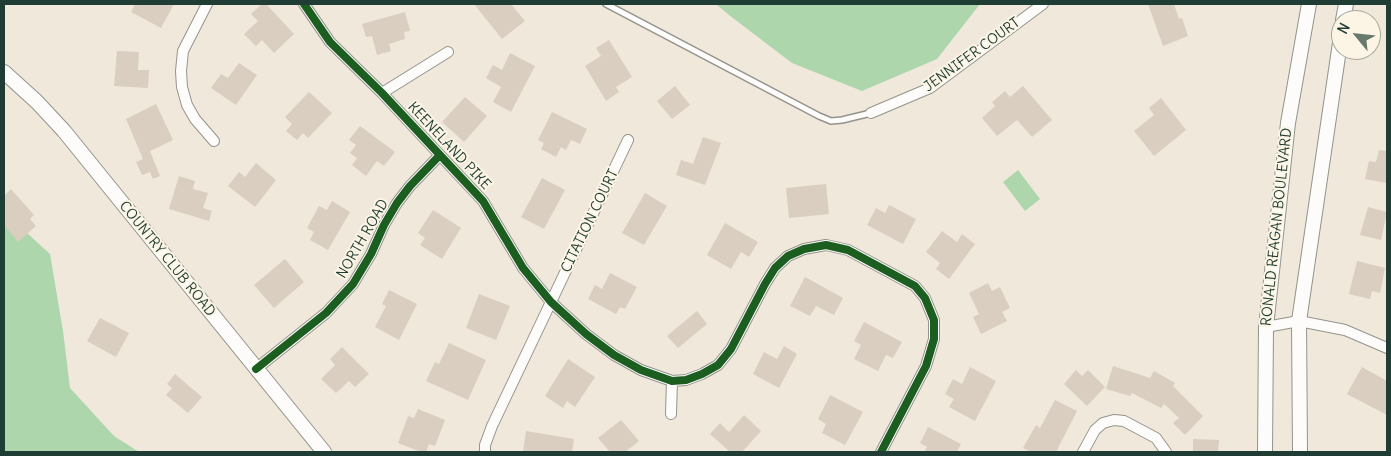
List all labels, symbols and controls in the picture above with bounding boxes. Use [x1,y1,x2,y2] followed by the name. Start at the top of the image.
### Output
[1331,10,1381,60] north arrow
[921,15,1023,95] street label: JENNIFER COURT
[1333,20,1354,37] text: N
[404,99,494,193] street label: KEENELAND PIKE
[1258,127,1296,327] street label: RONALD REAGAN BOULEVARD
[558,167,622,275] street label: CITATION COURT
[334,197,392,281] street label: NORTH ROAD
[115,198,219,320] street label: COUNTRY CLUB ROAD

